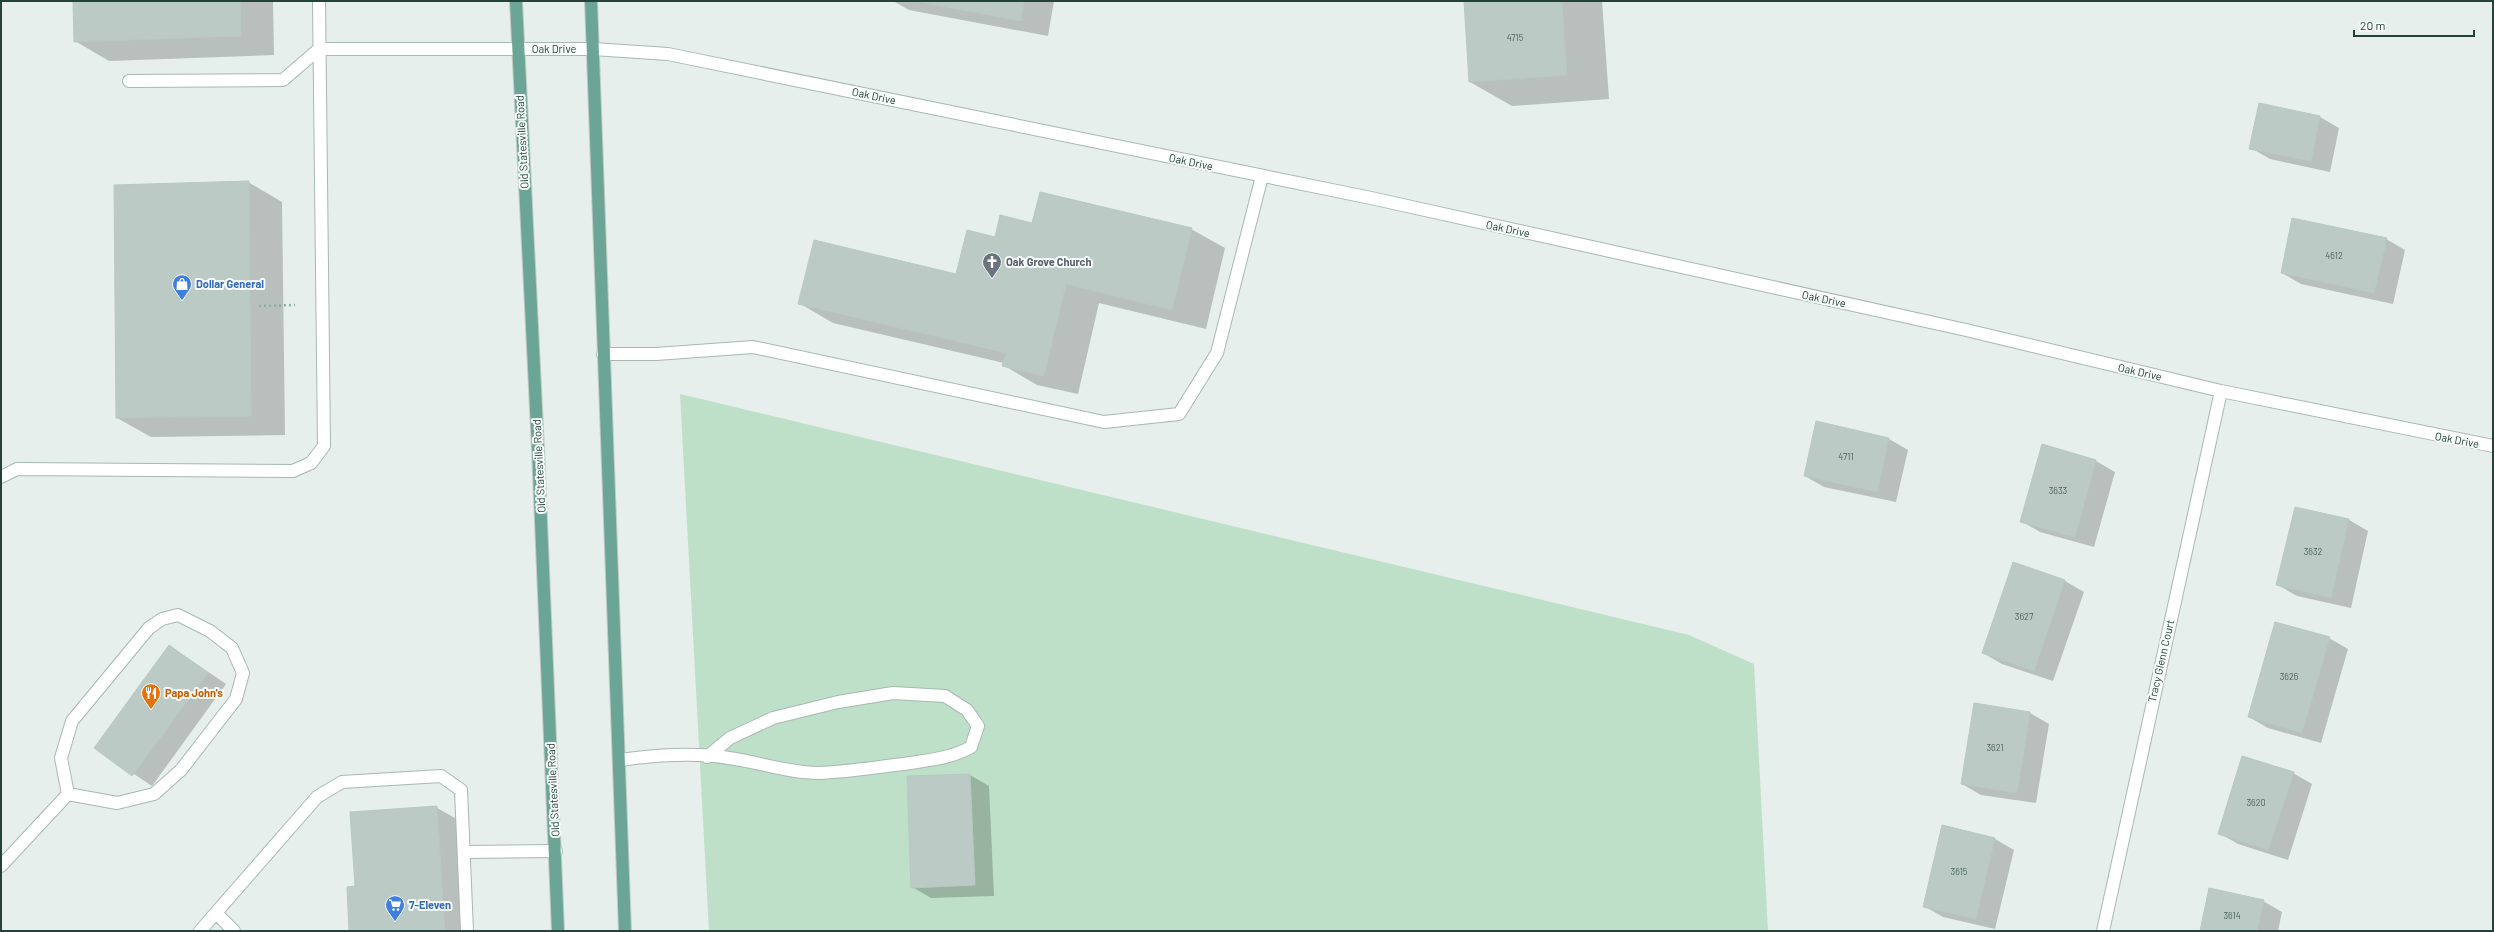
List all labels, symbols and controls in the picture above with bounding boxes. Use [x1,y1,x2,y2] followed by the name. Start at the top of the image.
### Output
[2354,12,2474,38] scale bar
[2360,18,2386,32] text: 20 m
[1507,32,1524,43] house number: 4715
[532,42,576,55] street label: Oak Drive
[851,85,897,107] street label: Oak Drive
[513,95,530,189] street label: Old Statesville Road
[1168,151,1214,173] street label: Oak Drive
[1485,218,1531,240] street label: Oak Drive
[2325,250,2343,261] house number: 4612
[981,251,1003,279] church icon: Oak Grove Church
[1006,255,1092,268] place label: Oak Grove Church
[171,273,193,301] shop icon: Dollar General
[196,277,264,290] place label: Dollar General
[1801,288,1847,310] street label: Oak Drive
[2117,360,2163,383] street label: Oak Drive
[530,419,547,513] street label: Old Statesville Road
[2434,429,2480,450] street label: Oak Drive
[1838,451,1854,462] house number: 4711
[2049,485,2068,496] house number: 3633
[2304,546,2323,557] house number: 3632
[2015,611,2034,622] house number: 3627
[2145,618,2176,703] street label: Tracy Glenn Court
[2280,671,2299,682] house number: 3626
[140,682,162,710] restaurant icon: Papa John's
[165,686,223,699] place label: Papa John's
[1986,742,2004,753] house number: 3621
[544,743,561,837] street label: Old Statesville Road
[2246,797,2266,808] house number: 3620
[1951,866,1968,877] house number: 3615
[384,894,406,922] supermarket icon: 7-Eleven
[409,898,451,911] place label: 7-Eleven
[2223,910,2241,921] house number: 3614

